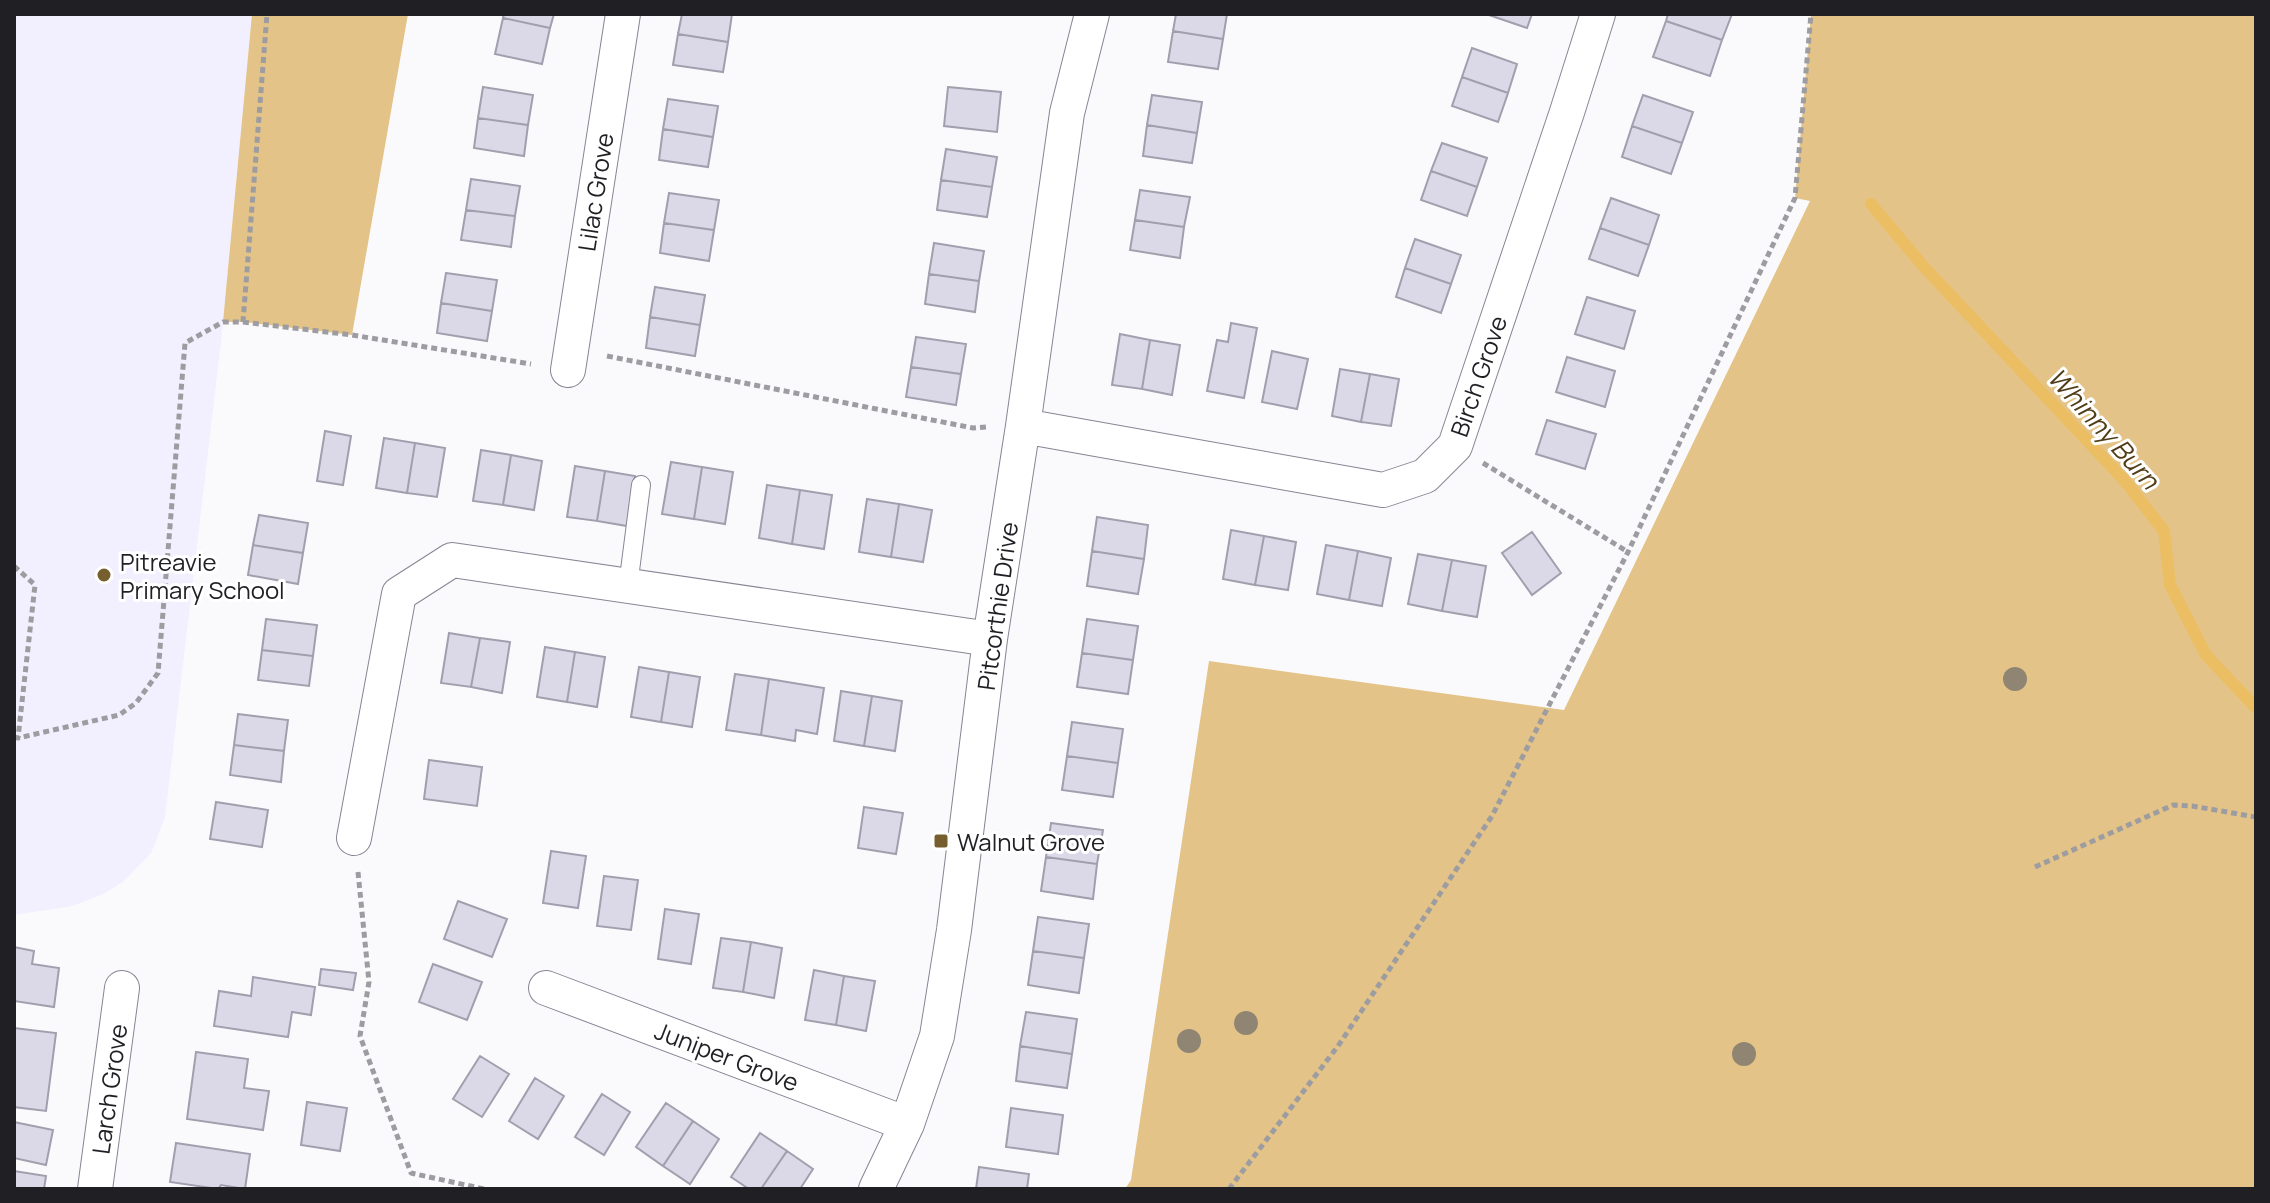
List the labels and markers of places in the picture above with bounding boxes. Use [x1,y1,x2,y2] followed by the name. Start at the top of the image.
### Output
[120,545,285,606] place label: Pitreavie Primary School
[95,566,113,584] marker: Pitreavie Primary School
[957,825,1105,858] place label: Walnut Grove
[932,832,950,850] marker: Walnut Grove

